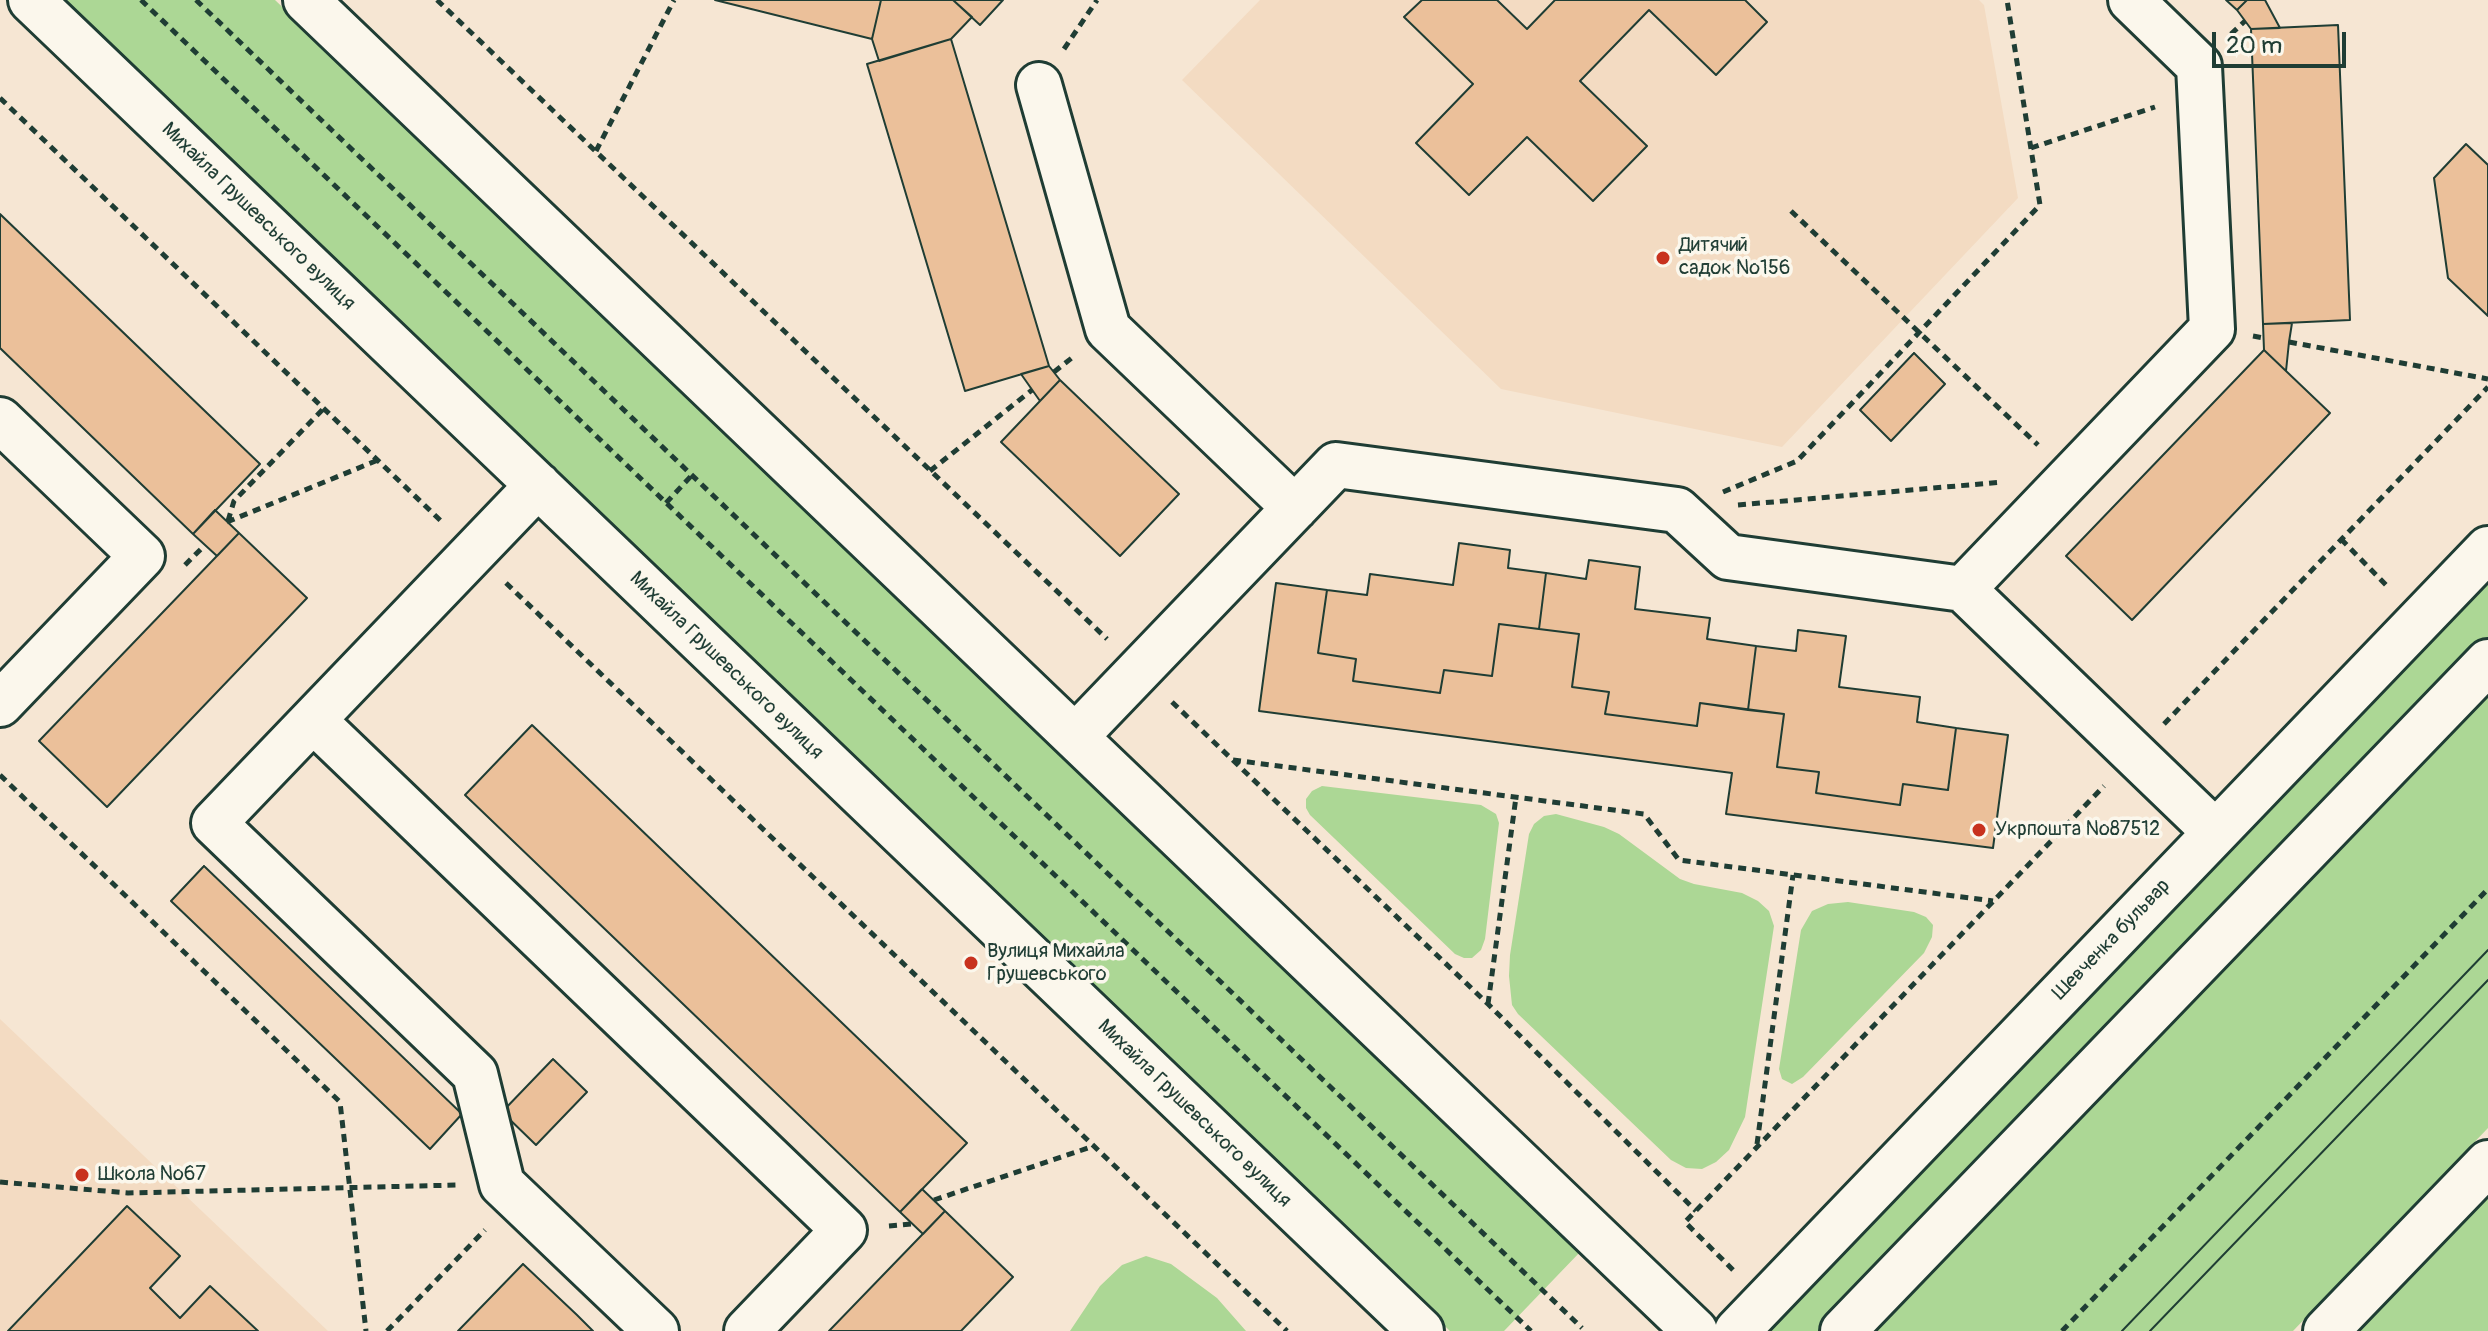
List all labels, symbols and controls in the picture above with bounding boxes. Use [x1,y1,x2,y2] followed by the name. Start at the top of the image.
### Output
[2216,16,2350,66] scale bar
[2226,31,2282,60] text: 20 m
[156,118,360,316] street label: Михайла Грушевського вулиця
[1679,234,1790,281] place label: Дитячий садок №156
[1654,249,1672,267] marker: Дитячий садок №156
[624,567,828,765] street label: Михайла Грушевського вулиця
[1995,818,2160,842] place label: Укрпошта №87512
[1970,821,1988,839] marker: Укрпошта №87512
[2048,875,2176,1005] street label: Шевченка бульвар
[987,940,1125,987] place label: Вулиця Михайла Грушевського
[962,954,980,972] marker: Вулиця Михайла Грушевського
[1092,1015,1296,1213] street label: Михайла Грушевського вулиця
[98,1163,206,1187] place label: Школа №67
[73,1166,91,1184] marker: Школа №67

